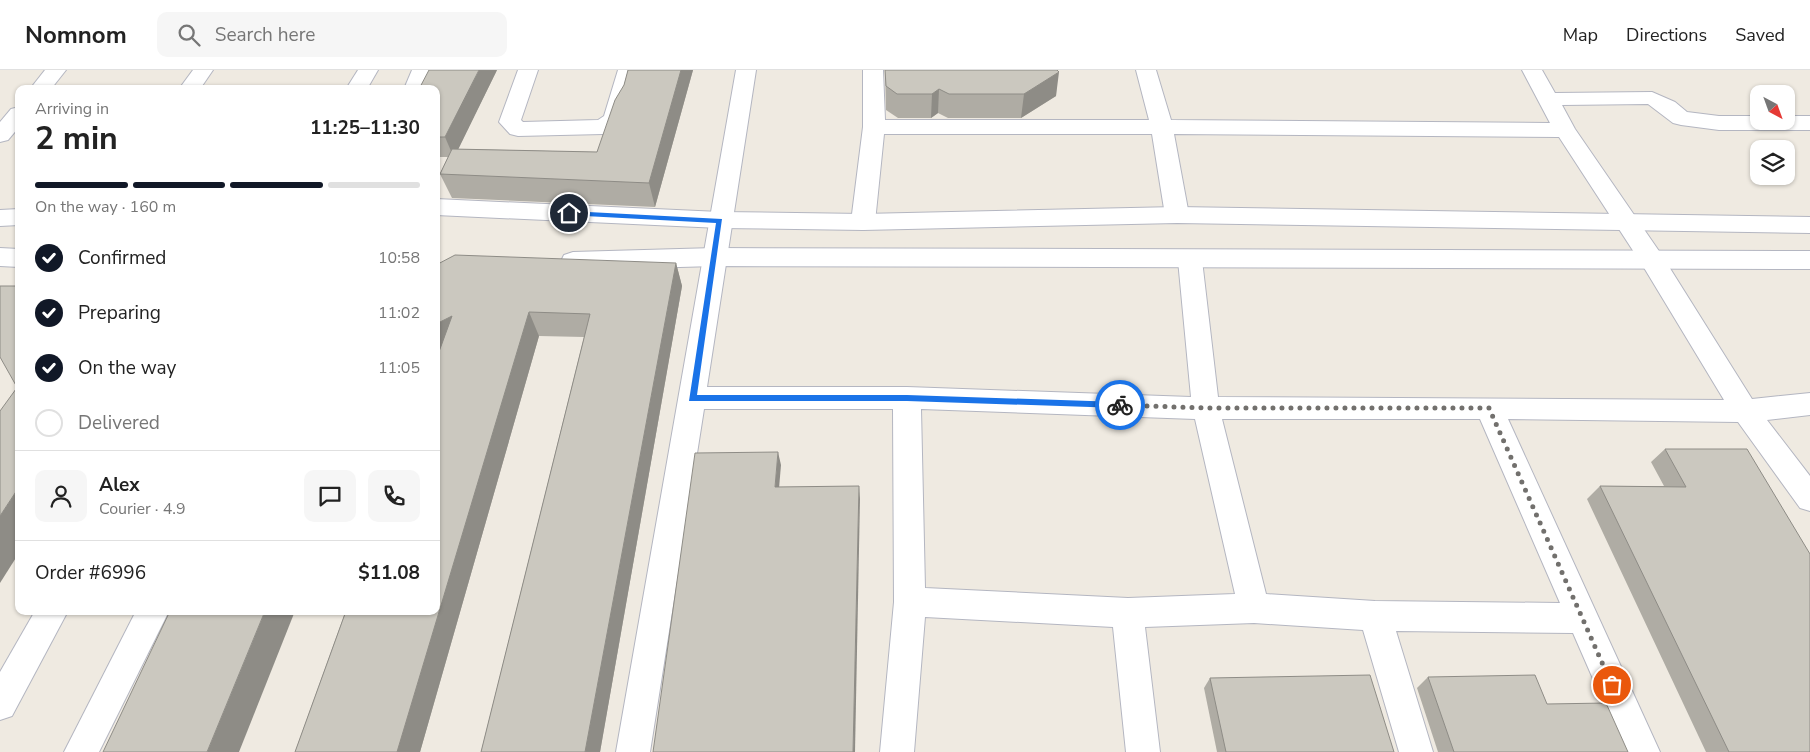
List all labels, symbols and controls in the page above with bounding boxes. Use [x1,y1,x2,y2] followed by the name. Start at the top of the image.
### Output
[157,12,507,57] search box
[25,19,127,51] text: Nomnom
[175,21,203,49] icon: search
[215,22,315,48] text: Search here
[1563,23,1598,47] text: Map
[1626,23,1707,47] text: Directions
[1735,23,1785,47] text: Saved
[1750,85,1795,130] north arrow
[1750,85,1795,185] map controls
[35,98,109,120] text: Arriving in
[310,115,420,141] text: 11:25–11:30
[35,117,118,160] text: 2 min
[1750,140,1795,185] button: layers
[548,192,590,234] pin
[35,196,176,218] text: On the way · 160 m
[555,199,583,227] icon: home
[35,244,63,272] icon: check
[78,245,166,271] text: Confirmed
[378,247,420,269] text: 10:58
[35,299,63,327] icon: check
[78,300,161,326] text: Preparing
[378,302,420,324] text: 11:02
[35,354,63,382] icon: check
[78,355,176,381] text: On the way
[378,357,420,379] text: 11:05
[1095,380,1145,430] courier
[1106,391,1134,419] icon: bike
[78,410,160,436] text: Delivered
[35,470,87,522] button: person
[304,470,356,522] button: chat
[368,470,420,522] button: phone
[99,472,140,498] text: Alex
[99,498,185,520] text: Courier · 4.9
[35,560,146,586] text: Order #6996
[358,560,420,586] text: $11.08
[1591,664,1633,706] pin
[1598,671,1626,699] icon: bag

